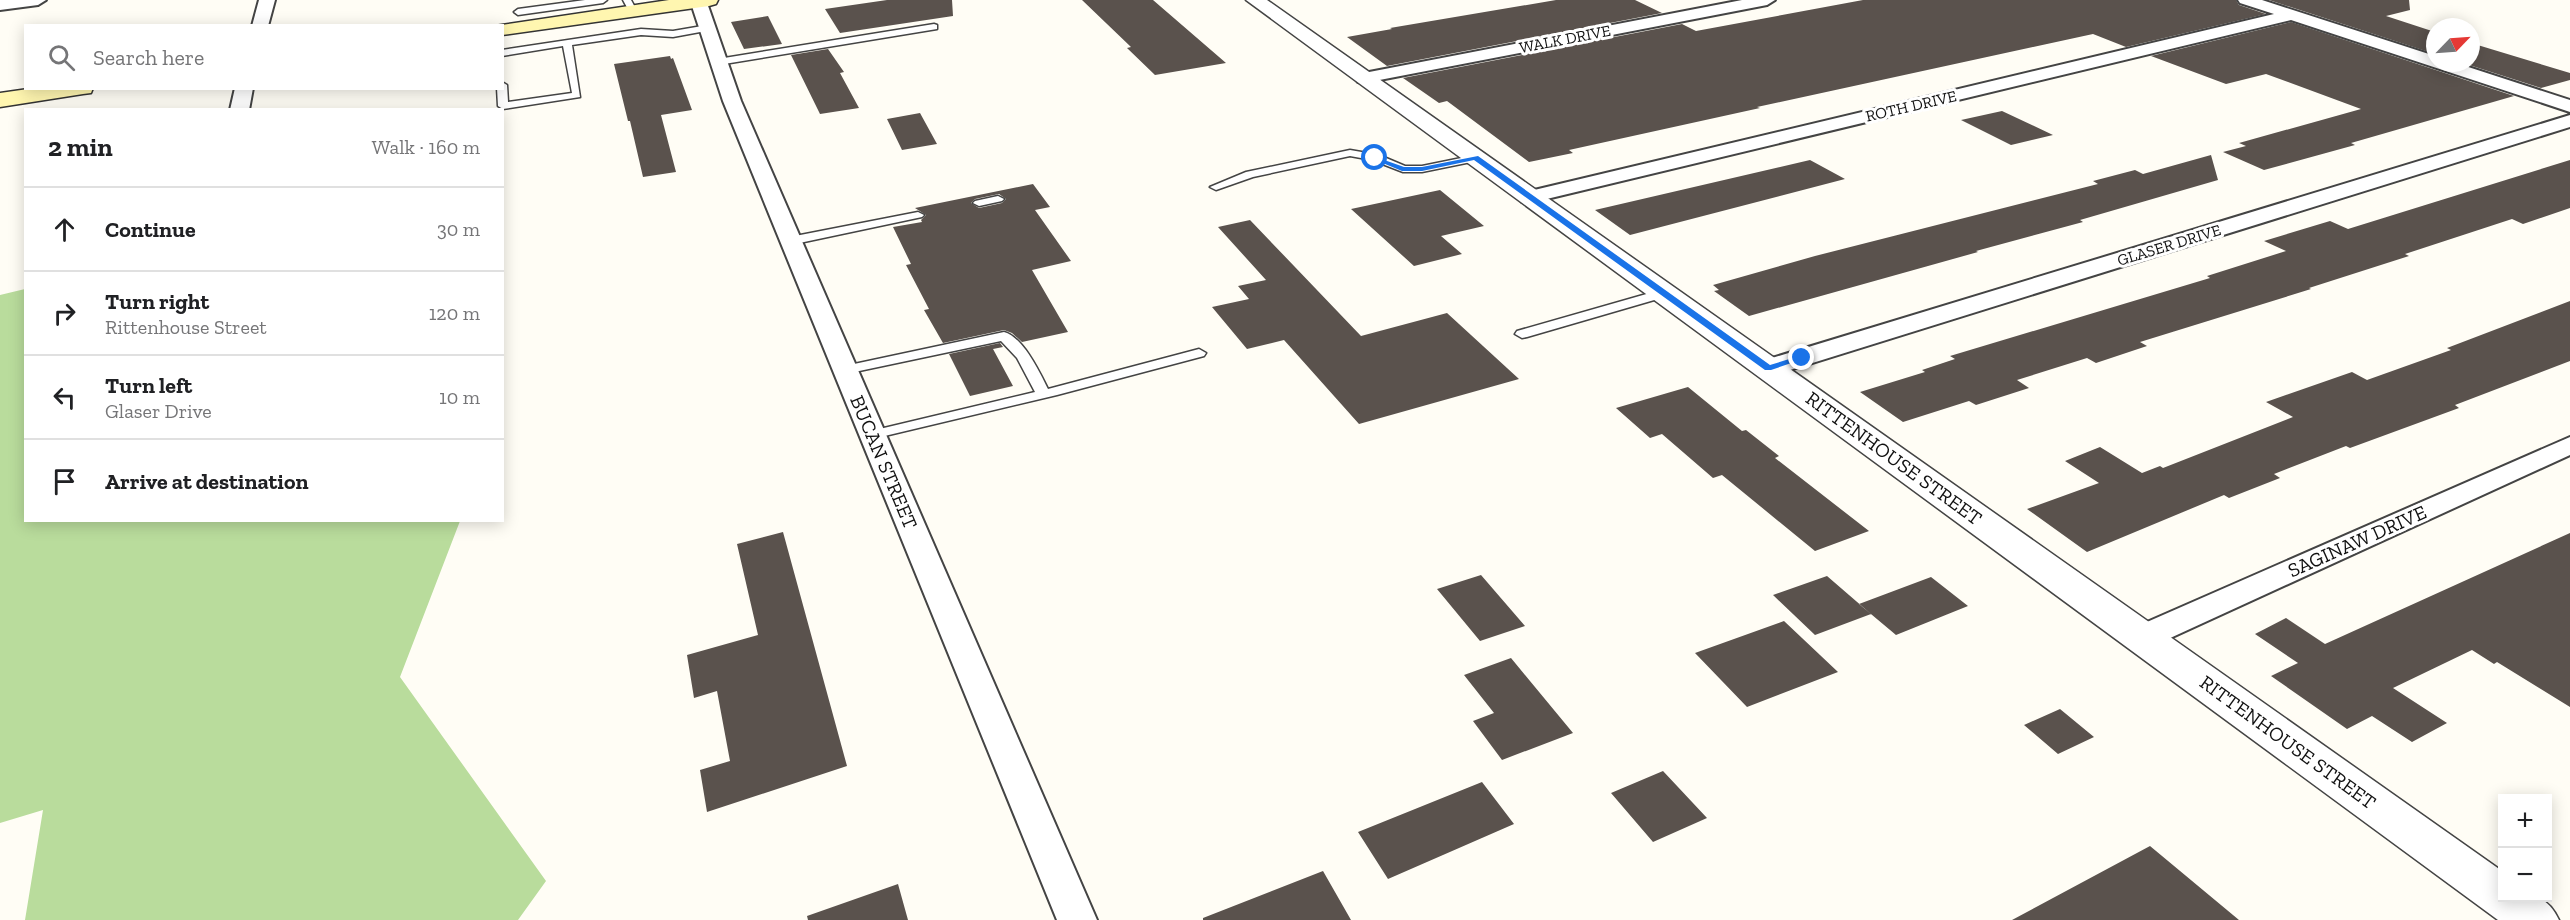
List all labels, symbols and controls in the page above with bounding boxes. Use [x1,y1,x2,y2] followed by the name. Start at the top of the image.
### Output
[2426,18,2480,72] north arrow
[1518,21,1612,57] street label: WALK DRIVE
[24,24,504,90] search box
[45,41,78,74] icon: search
[93,44,204,71] text: Search here
[1864,86,1958,126] street label: ROTH DRIVE
[48,131,113,163] text: 2 min
[372,135,480,159] text: Walk · 160 m
[1361,144,1387,170] route start
[48,213,81,246] icon: ahead
[105,216,196,243] text: Continue
[437,217,480,241] text: 30 m
[2115,220,2223,270] street label: GLASER DRIVE
[105,288,209,315] text: Turn right
[48,297,81,330] icon: right
[429,301,480,325] text: 120 m
[105,315,267,339] text: Rittenhouse Street
[1788,344,1814,370] route end
[105,372,192,399] text: Turn left
[48,381,81,414] icon: left
[439,385,480,409] text: 10 m
[1801,386,1987,530] street label: RITTENHOUSE STREET
[845,392,923,532] street label: BUCAN STREET
[105,399,212,423] text: Glaser Drive
[48,465,81,498] icon: arrive
[105,468,308,495] text: Arrive at destination
[2284,500,2430,582] street label: SAGINAW DRIVE
[2195,670,2381,814] street label: RITTENHOUSE STREET
[2498,794,2552,902] map controls
[2498,794,2552,848] button: +
[2498,848,2552,902] button: −

